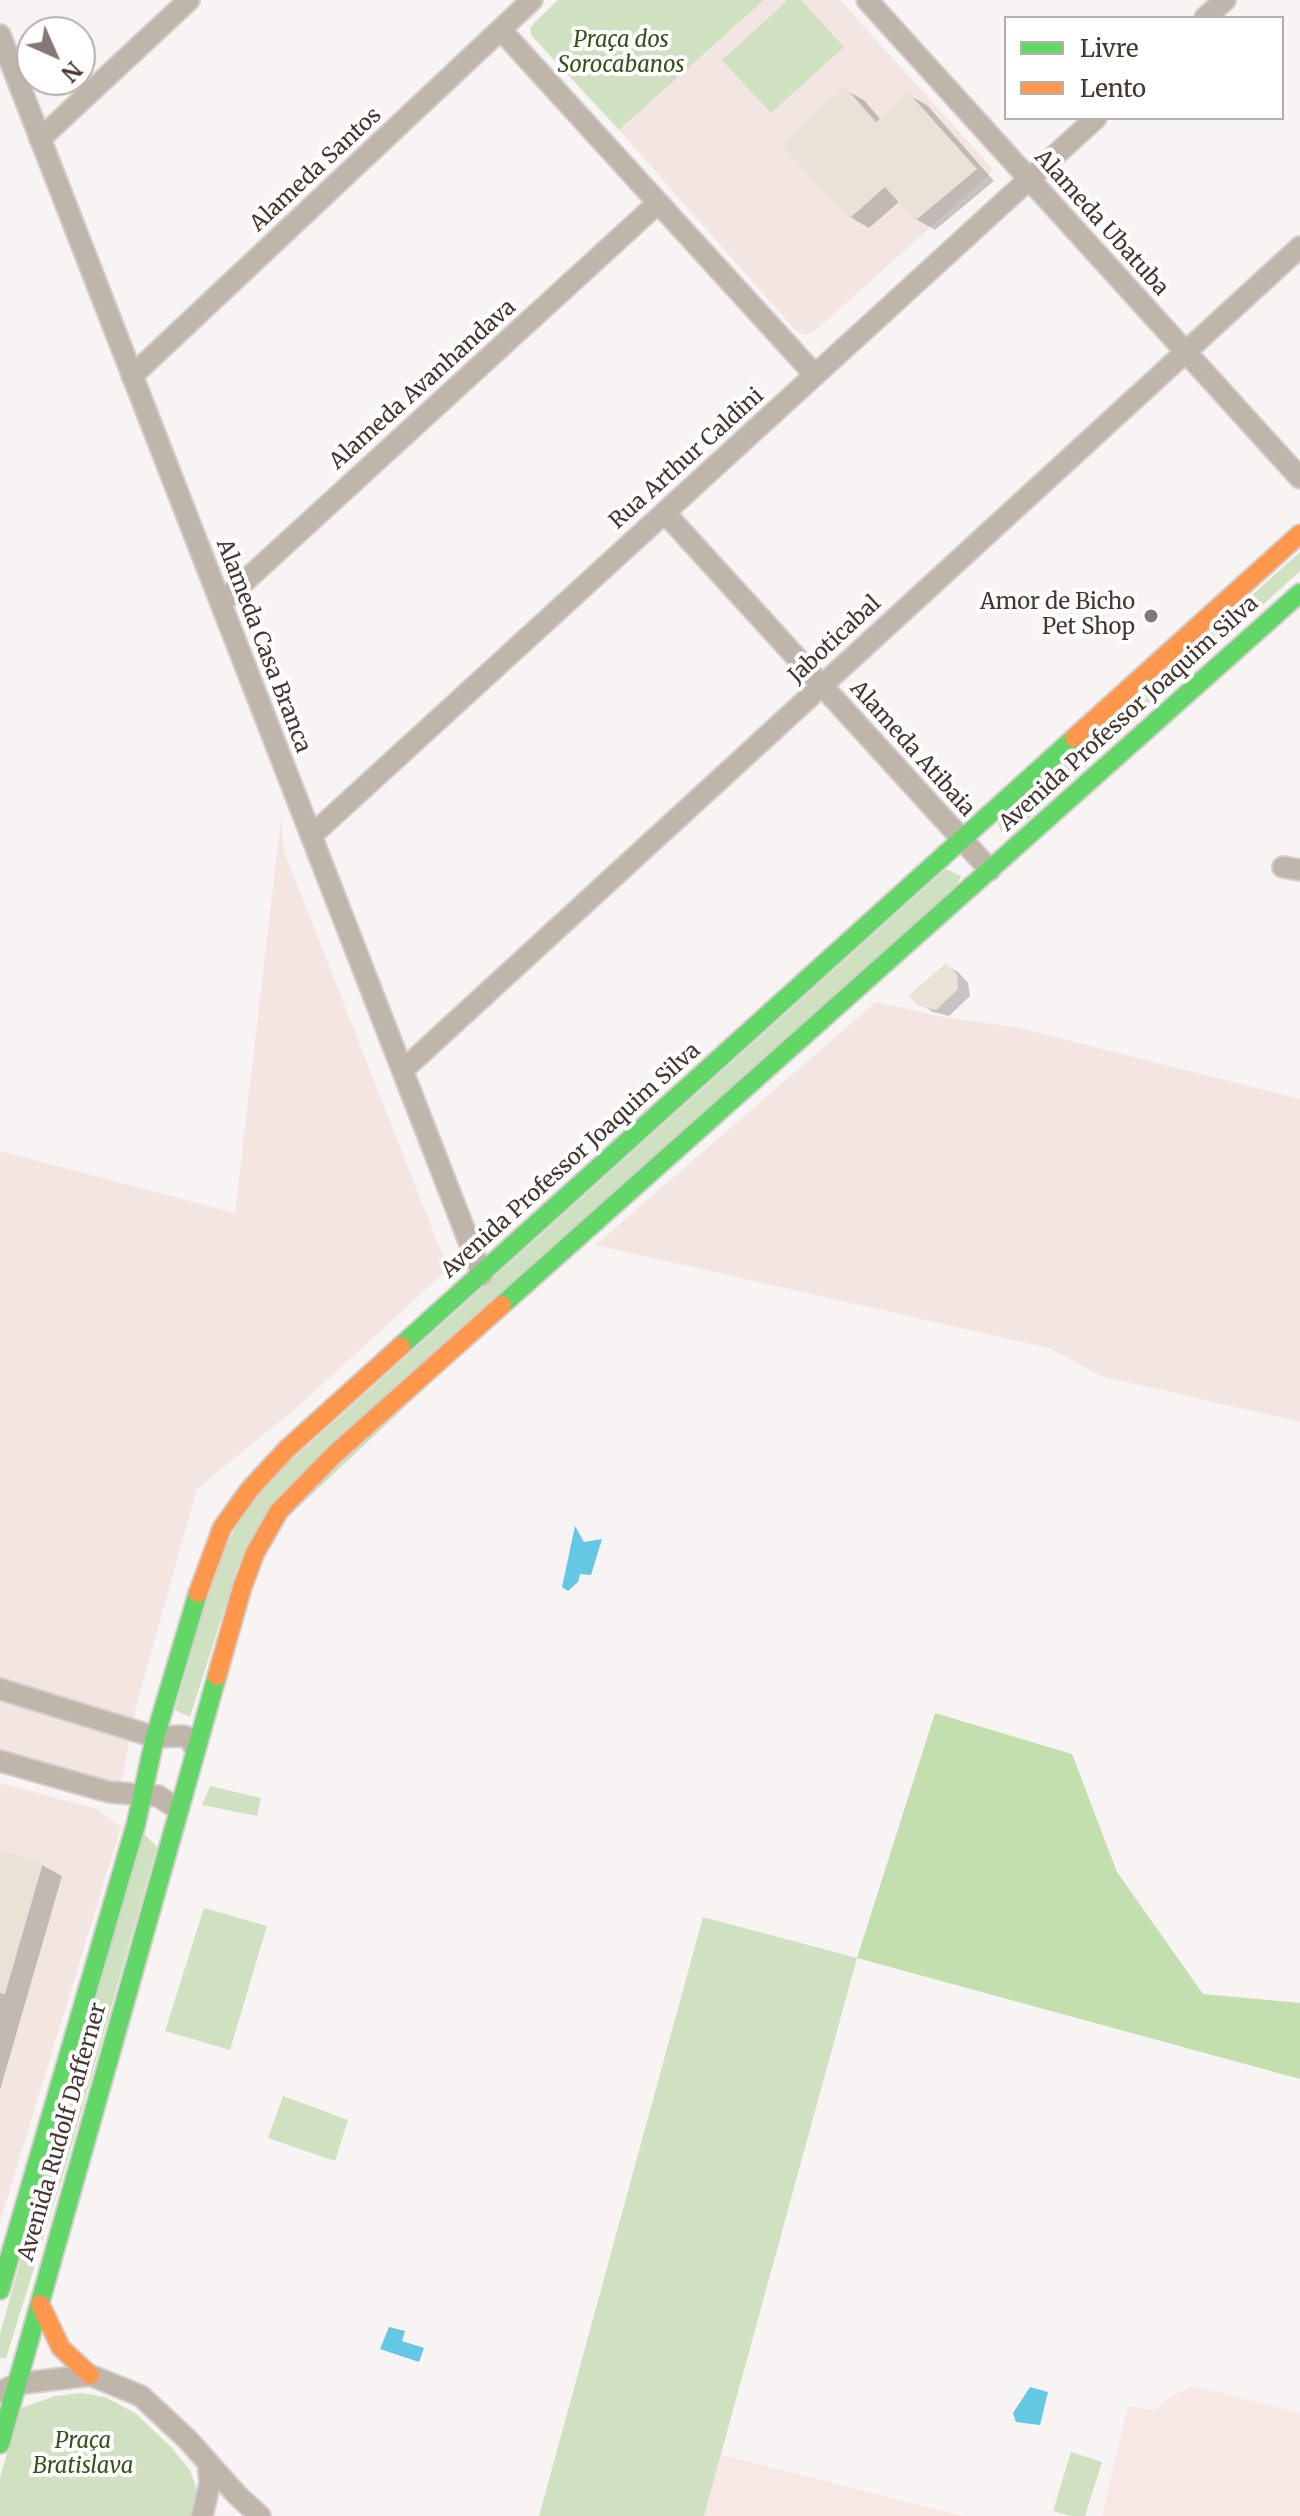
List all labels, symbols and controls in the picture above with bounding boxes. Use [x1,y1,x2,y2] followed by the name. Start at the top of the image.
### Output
[16,16,96,96] north arrow
[1004,16,1284,120] legend
[558,28,684,80] park label: Praça dos Sorocabanos
[1080,33,1139,64] text: Livre
[56,56,88,88] text: N
[1080,73,1146,104] text: Lento
[245,102,387,238] street label: Alameda Santos
[1029,145,1173,301] street label: Alameda Ubatuba
[324,294,522,476] street label: Alameda Avanhandava
[605,383,769,535] street label: Rua Arthur Caldini
[210,535,316,757] street label: Alameda Casa Branca
[980,590,1135,642] place label: Amor de Bicho Pet Shop
[783,591,887,689] street label: Jaboticabal
[994,591,1264,837] street label: Avenida Professor Joaquim Silva
[1142,607,1160,625] marker: Amor de Bicho Pet Shop
[844,676,980,822] street label: Alameda Atibaia
[436,1038,706,1284] street label: Avenida Professor Joaquim Silva
[13,2000,113,2264] street label: Avenida Rudolf Dafferner
[33,2429,133,2480] park label: Praça Bratislava

